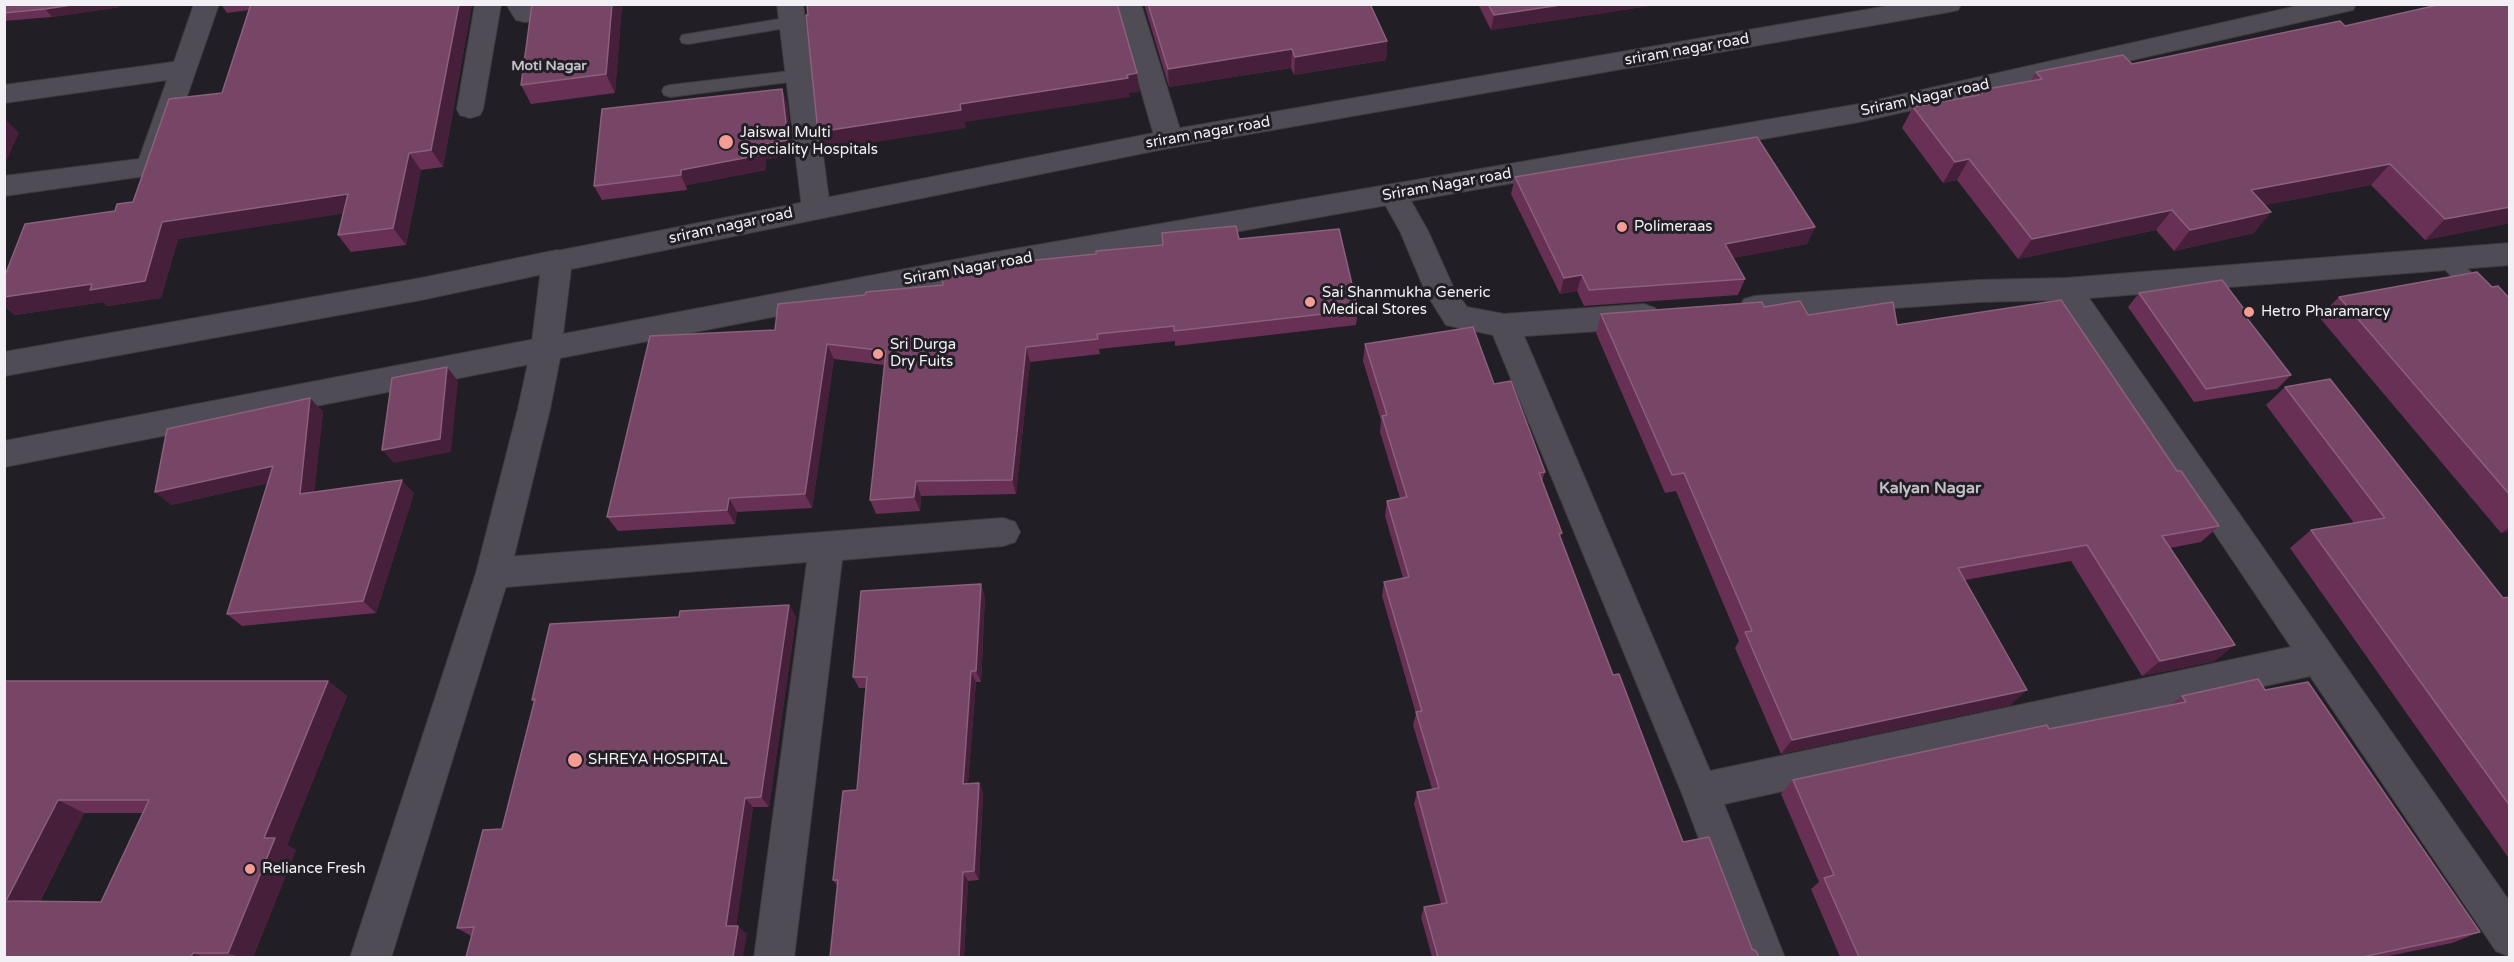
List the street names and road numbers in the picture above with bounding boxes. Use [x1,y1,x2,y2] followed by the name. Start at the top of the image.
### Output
[1623,30,1751,70] street label: sriram nagar road
[1859,76,1991,120] street label: Sriram Nagar road
[1144,113,1272,153] street label: sriram nagar road
[1381,165,1513,205] street label: Sriram Nagar road
[667,204,795,248] street label: sriram nagar road
[902,249,1034,289] street label: Sriram Nagar road

